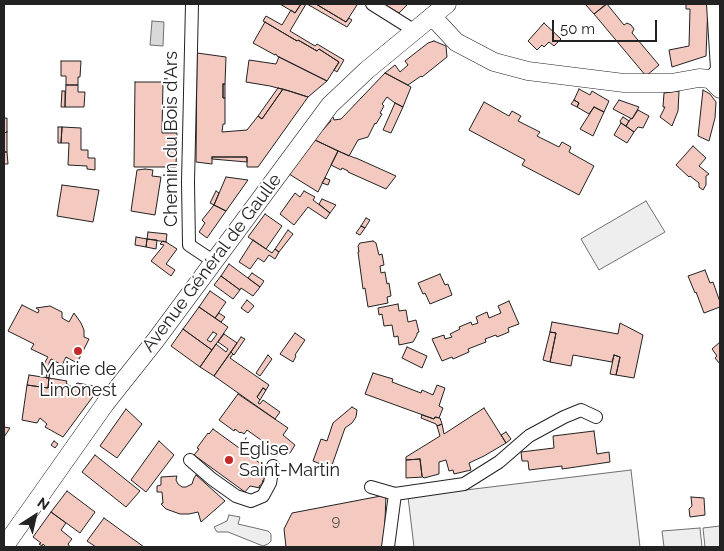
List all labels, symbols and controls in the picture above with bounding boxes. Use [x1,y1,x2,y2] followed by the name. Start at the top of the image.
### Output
[554,10,659,42] scale bar
[560,20,595,38] text: 50 m
[161,51,183,227] street label: Chemin du Bois d'Ars
[138,169,286,357] street label: Avenue Général de Gaulle
[72,345,84,357] marker: Mairie de Limonest
[39,359,117,402] place label: Mairie de Limonest
[239,439,340,482] place label: Église Saint-Martin
[223,454,235,466] marker: Église Saint-Martin
[10,491,60,541] north arrow
[35,494,53,513] text: N
[332,512,340,530] house number: 9

